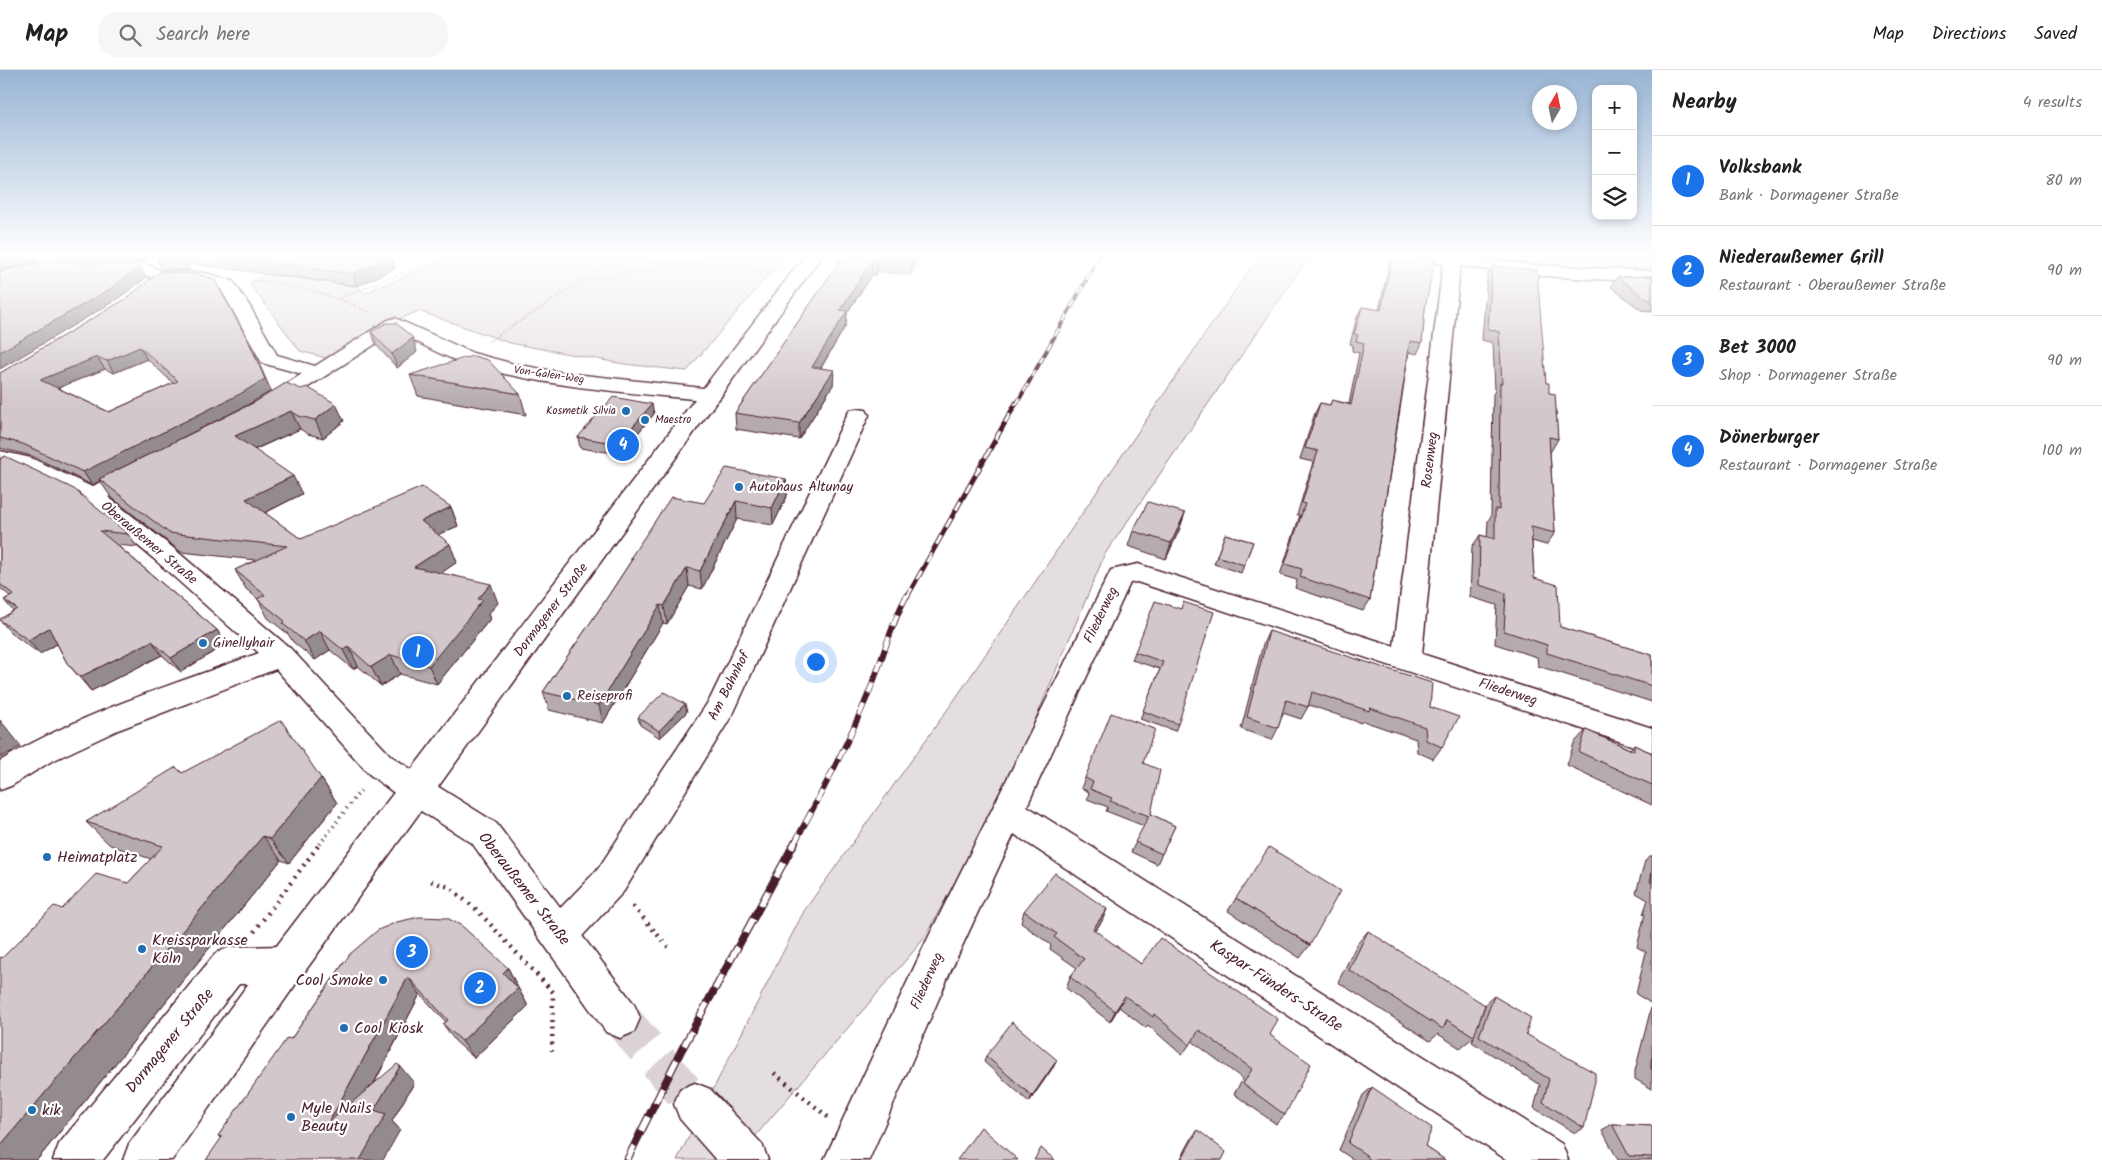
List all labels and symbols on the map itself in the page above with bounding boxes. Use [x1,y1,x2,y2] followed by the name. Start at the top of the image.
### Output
[1532,85,1577,130] north arrow
[513,361,585,389] street label: Von-Galen-Weg
[546,402,616,420] place label: Kosmetik Silvia
[620,405,632,417] marker: Kosmetik Silvia
[655,411,691,429] place label: Maestro
[639,414,651,426] marker: Maestro
[607,426,639,464] pin: 4
[1416,431,1444,489] street label: Rosenweg
[749,476,854,498] place label: Autohaus Altunay
[733,481,745,493] marker: Autohaus Altunay
[96,496,203,591] street label: Oberaußemer Straße
[508,558,594,662] street label: Dormagener Straße
[1078,583,1124,647] street label: Fliederweg
[213,632,275,654] place label: Ginellyhair
[402,633,434,671] pin: 1
[197,637,209,649] marker: Ginellyhair
[702,646,757,724] street label: Am Bahnhof
[803,649,829,675] your location
[1476,672,1540,712] street label: Fliederweg
[577,685,633,707] place label: Reiseprofi
[561,690,573,702] marker: Reiseprofi
[472,827,576,951] street label: Oberaußemer Straße
[57,845,137,870] place label: Heimatplatz
[41,851,53,863] marker: Heimatplatz
[152,928,248,971] place label: Kreissparkasse Köln
[396,933,428,971] pin: 3
[1204,933,1348,1039] street label: Kaspar-Fünders-Straße
[136,943,148,955] marker: Kreissparkasse Köln
[905,949,949,1013] street label: Fliederweg
[295,968,373,993] place label: Cool Smoke
[464,969,496,1007] pin: 2
[377,974,389,986] marker: Cool Smoke
[120,983,220,1099] street label: Dormagener Straße
[354,1016,424,1041] place label: Cool Kiosk
[338,1022,350,1034] marker: Cool Kiosk
[301,1096,372,1139] place label: Myle Nails Beauty
[42,1098,61,1123] place label: kik
[26,1104,38,1116] marker: kik
[285,1111,297,1123] marker: Myle Nails Beauty

